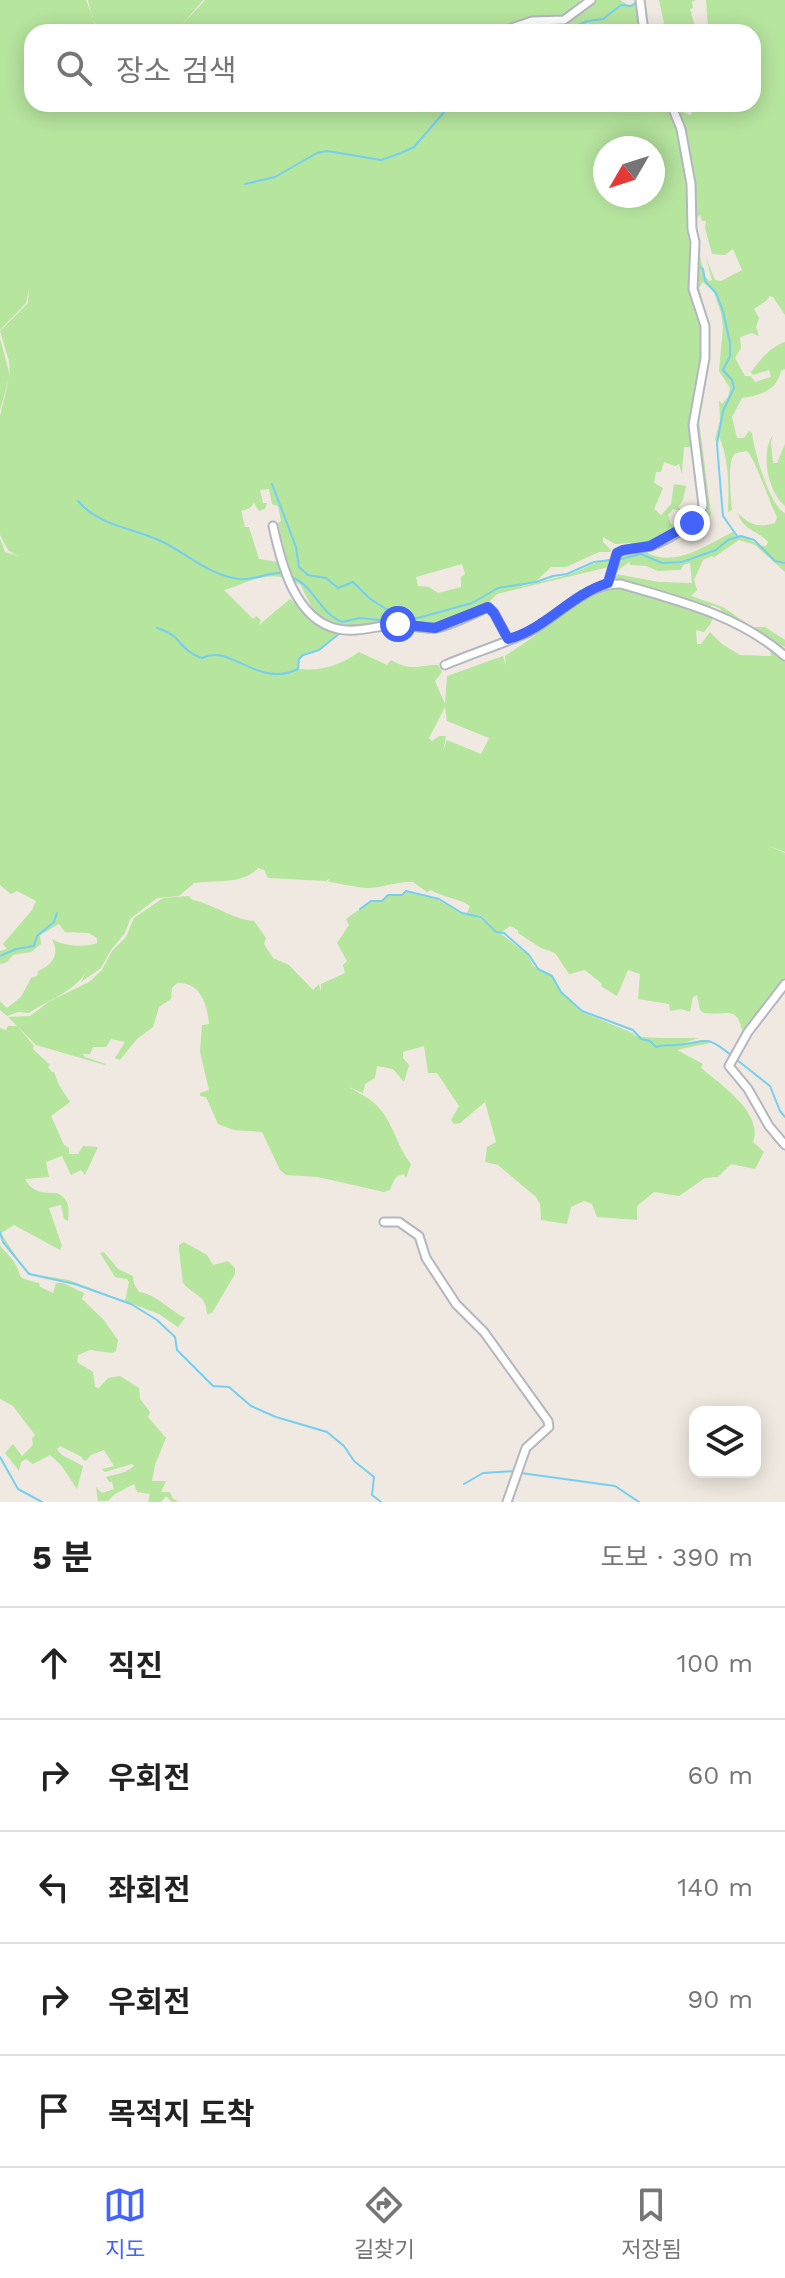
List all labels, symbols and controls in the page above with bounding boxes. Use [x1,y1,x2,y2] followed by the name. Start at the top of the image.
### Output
[24,24,761,112] search box
[52,46,96,90] icon: search
[116,53,237,88] text: 장소 검색
[593,136,665,208] north arrow
[674,505,710,541] route end
[380,606,416,642] route start
[689,1406,761,1478] map controls
[689,1406,761,1478] button: layers
[32,1537,93,1577] text: 5 분
[601,1542,753,1572] text: 도보 · 390 m
[32,1641,76,1685] icon: ahead
[108,1648,163,1683] text: 직진
[677,1648,753,1678] text: 100 m
[32,1753,76,1797] icon: right
[108,1760,191,1795] text: 우회전
[687,1760,753,1790] text: 60 m
[32,1865,76,1909] icon: left
[108,1872,191,1907] text: 좌회전
[677,1872,753,1902] text: 140 m
[32,1977,76,2021] icon: right
[108,1984,191,2019] text: 우회전
[687,1984,753,2014] text: 90 m
[32,2089,76,2133] icon: arrive
[108,2096,255,2131] text: 목적지 도착
[103,2183,147,2263] tab: 지도
[354,2183,414,2263] tab: 길찾기
[621,2183,682,2263] tab: 저장됨

